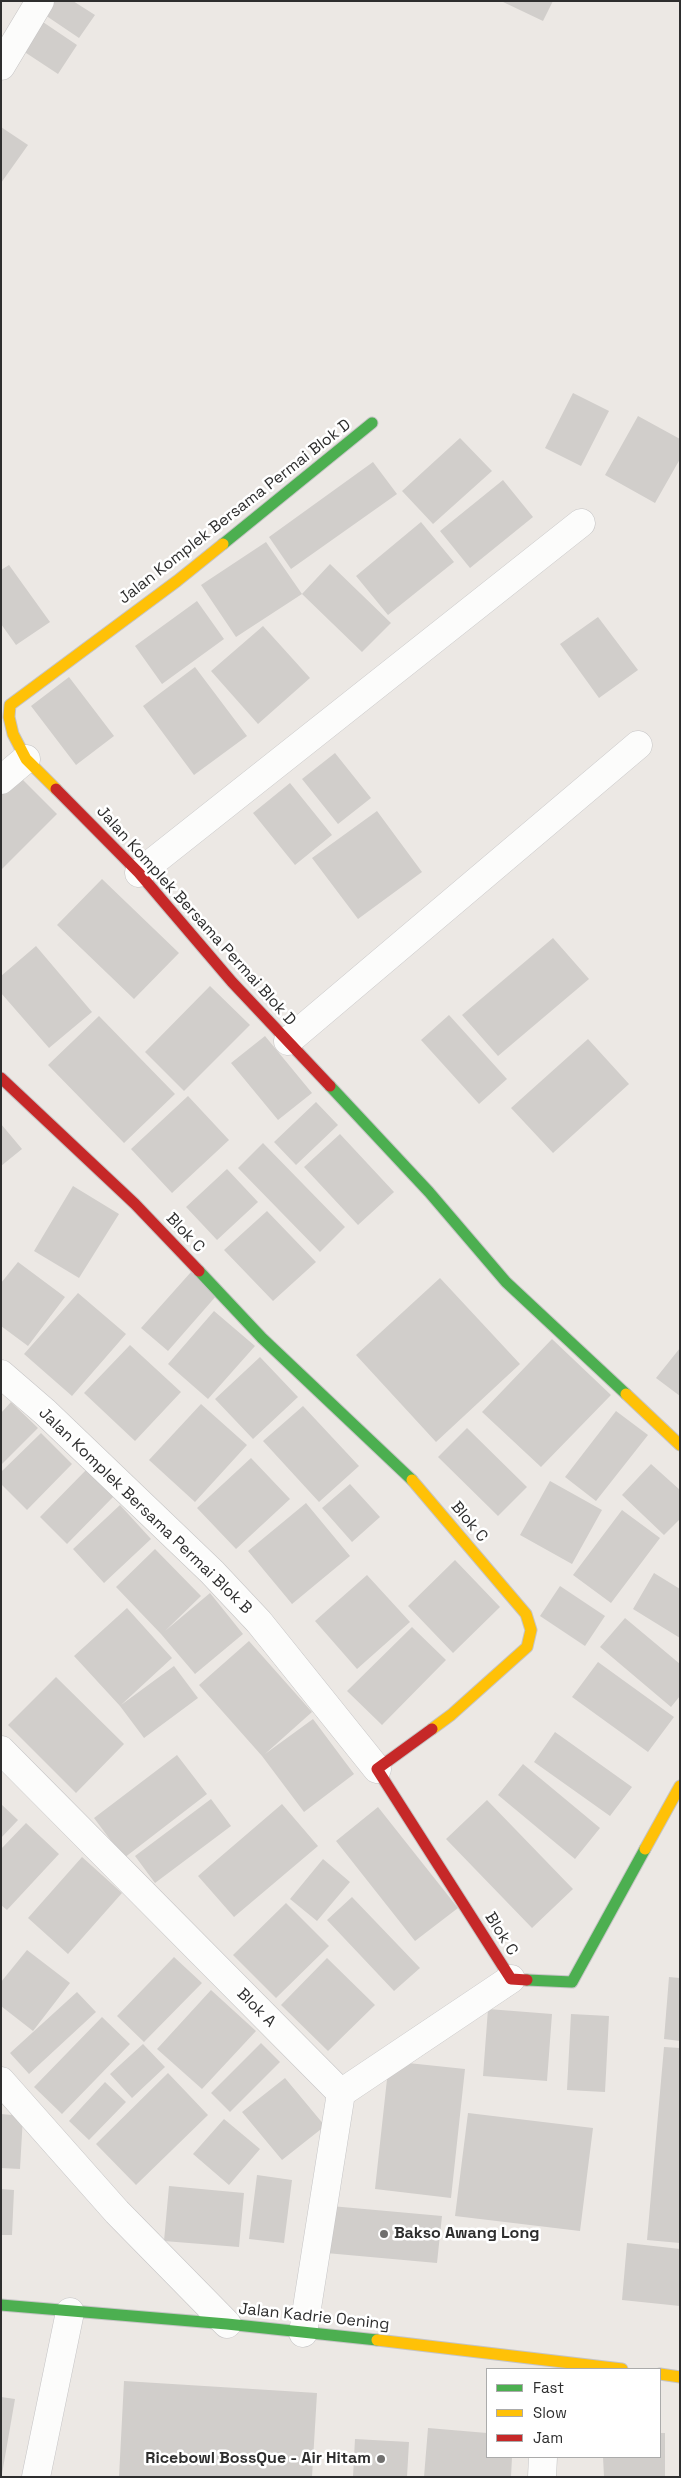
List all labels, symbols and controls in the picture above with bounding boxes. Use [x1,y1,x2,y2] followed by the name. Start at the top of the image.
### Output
[115,415,355,609] street label: Jalan Komplek Bersama Permai Blok D
[92,802,300,1030] street label: Jalan Komplek Bersama Permai Blok D
[162,1209,208,1257] street label: Blok C
[34,1404,256,1618] street label: Jalan Komplek Bersama Permai Blok B
[446,1498,492,1546] street label: Blok C
[480,1909,522,1959] street label: Blok C
[233,1985,279,2031] street label: Blok A
[394,2224,539,2244] place label: Bakso Awang Long
[378,2228,390,2240] marker: Bakso Awang Long
[237,2300,391,2334] street label: Jalan Kadrie Oening
[486,2368,661,2458] legend
[533,2378,564,2397] text: Fast
[533,2403,567,2422] text: Slow
[533,2428,563,2447] text: Jam
[145,2449,371,2469] place label: Ricebowl BossQue - Air Hitam
[375,2453,387,2465] marker: Ricebowl BossQue - Air Hitam

